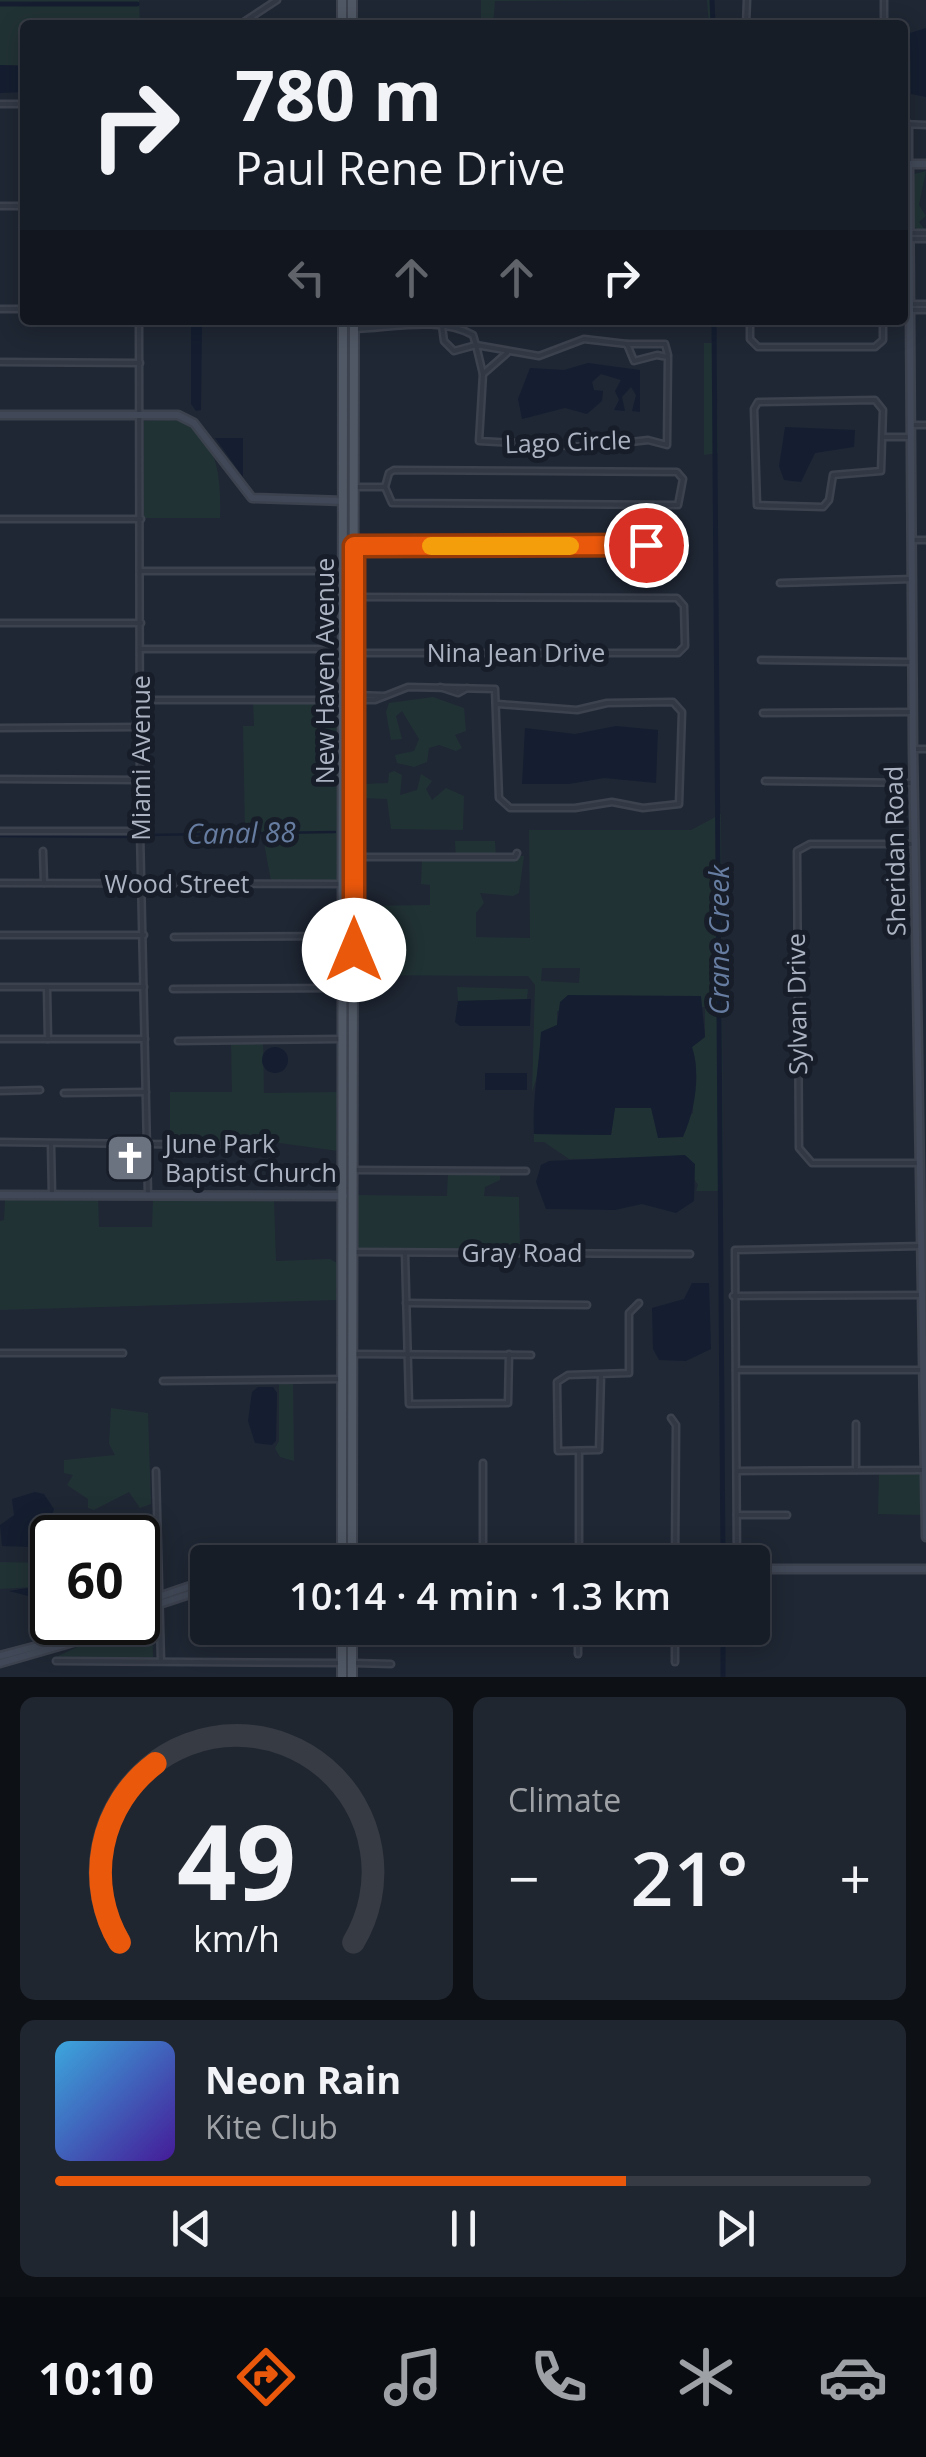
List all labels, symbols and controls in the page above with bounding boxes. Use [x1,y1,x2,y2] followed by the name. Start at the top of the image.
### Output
[235,46,442,142] text: 780 m
[70,60,200,190] icon: right
[235,137,565,198] text: Paul Rene Drive
[279,250,334,305] icon: left
[384,250,439,305] icon: ahead
[489,250,544,305] icon: ahead
[594,250,649,305] icon: right
[504,422,632,460] street label: Lago Circle
[604,503,689,588] pin
[619,518,674,573] icon: arrive
[307,558,341,784] street label: New Haven Avenue
[427,635,605,669] street label: Nina Jean Drive
[123,675,157,841] street label: Miami Avenue
[876,766,912,936] street label: Sheridan Road
[186,812,297,852] water label: Canal 88
[699,864,737,1015] water label: Crane Creek
[105,866,249,900] street label: Wood Street
[302,898,406,1002] position arrow
[778,933,814,1075] street label: Sylvan Drive
[163,1126,337,1189] place label: June Park Baptist Church
[104,1132,156,1184] church icon: June Park Baptist Church
[462,1235,582,1269] street label: Gray Road
[30,1515,160,1645] speed limit sign: 60
[289,1569,671,1621] text: 10:14 · 4 min · 1.3 km
[508,1778,621,1821] text: Climate
[177,1789,296,1930] text: 49
[631,1826,748,1928] text: 21°
[508,1840,539,1915] text: −
[840,1840,871,1915] text: +
[193,1914,280,1962] text: km/h
[205,2053,401,2105] text: Neon Rain
[205,2105,338,2148] text: Kite Club
[164,2201,219,2256] icon: previous
[436,2201,491,2256] icon: pause
[708,2201,763,2256] icon: next
[231,2342,301,2412] icon: directions
[378,2342,448,2412] icon: music
[524,2342,594,2412] icon: phone
[671,2342,741,2412] icon: climate
[818,2342,888,2412] icon: car
[38,2347,154,2408] text: 10:10

